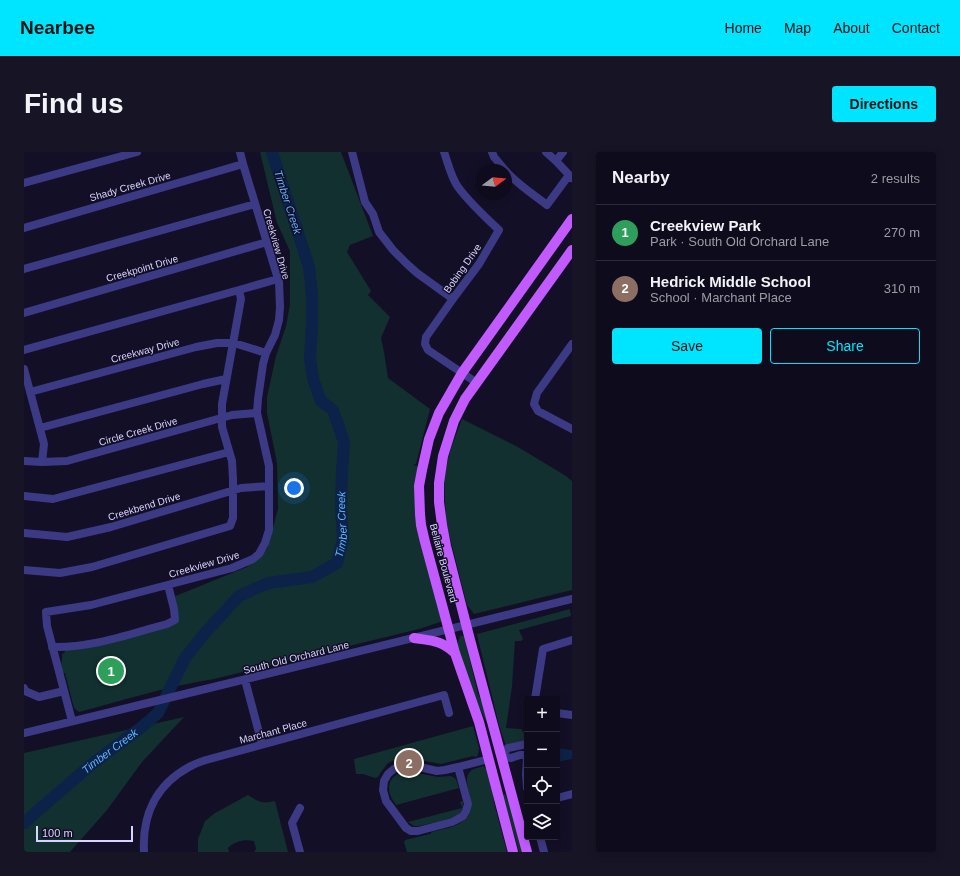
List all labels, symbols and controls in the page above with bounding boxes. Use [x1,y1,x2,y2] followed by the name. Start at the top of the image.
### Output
[20,17,95,38] text: Nearbee
[725,20,762,36] text: Home
[784,20,811,36] text: Map
[833,20,870,36] text: About
[892,20,940,36] text: Contact
[832,86,936,122] button: Directions
[24,88,124,119] text: Find us
[476,164,512,200] north arrow
[612,168,670,187] text: Nearby
[272,169,304,236] water label: Timber Creek
[88,170,172,203] street label: Shady Creek Drive
[871,171,920,186] text: 2 results
[261,208,292,281] street label: Creekview Drive
[650,217,761,234] text: Creekview Park
[621,225,629,240] text: 1
[884,225,920,240] text: 270 m
[650,234,829,249] text: Park · South Old Orchard Lane
[441,241,484,295] street label: Bobing Drive
[105,253,180,284] street label: Creekpoint Drive
[650,273,811,290] text: Hedrick Middle School
[621,281,629,296] text: 2
[884,281,920,296] text: 310 m
[650,290,792,305] text: School · Marchant Place
[612,328,762,364] button: Save
[770,328,920,364] button: Share
[110,336,181,365] street label: Creekway Drive
[98,415,179,448] street label: Circle Creek Drive
[284,478,304,498] your location
[107,490,182,523] street label: Creekbend Drive
[333,491,349,559] water label: Timber Creek
[428,523,459,604] street label: Bellaire Boulevard
[168,549,241,580] street label: Creekview Drive
[242,639,350,676] street label: South Old Orchard Lane
[98,656,124,686] pin: 1
[524,696,560,840] map controls
[524,696,560,732] button: +
[238,717,309,746] street label: Marchant Place
[79,726,140,776] water label: Timber Creek
[524,732,560,768] button: −
[396,748,422,778] pin: 2
[524,768,560,804] button: locate
[524,804,560,840] button: layers
[36,824,133,843] scale bar
[42,827,73,839] text: 100 m

